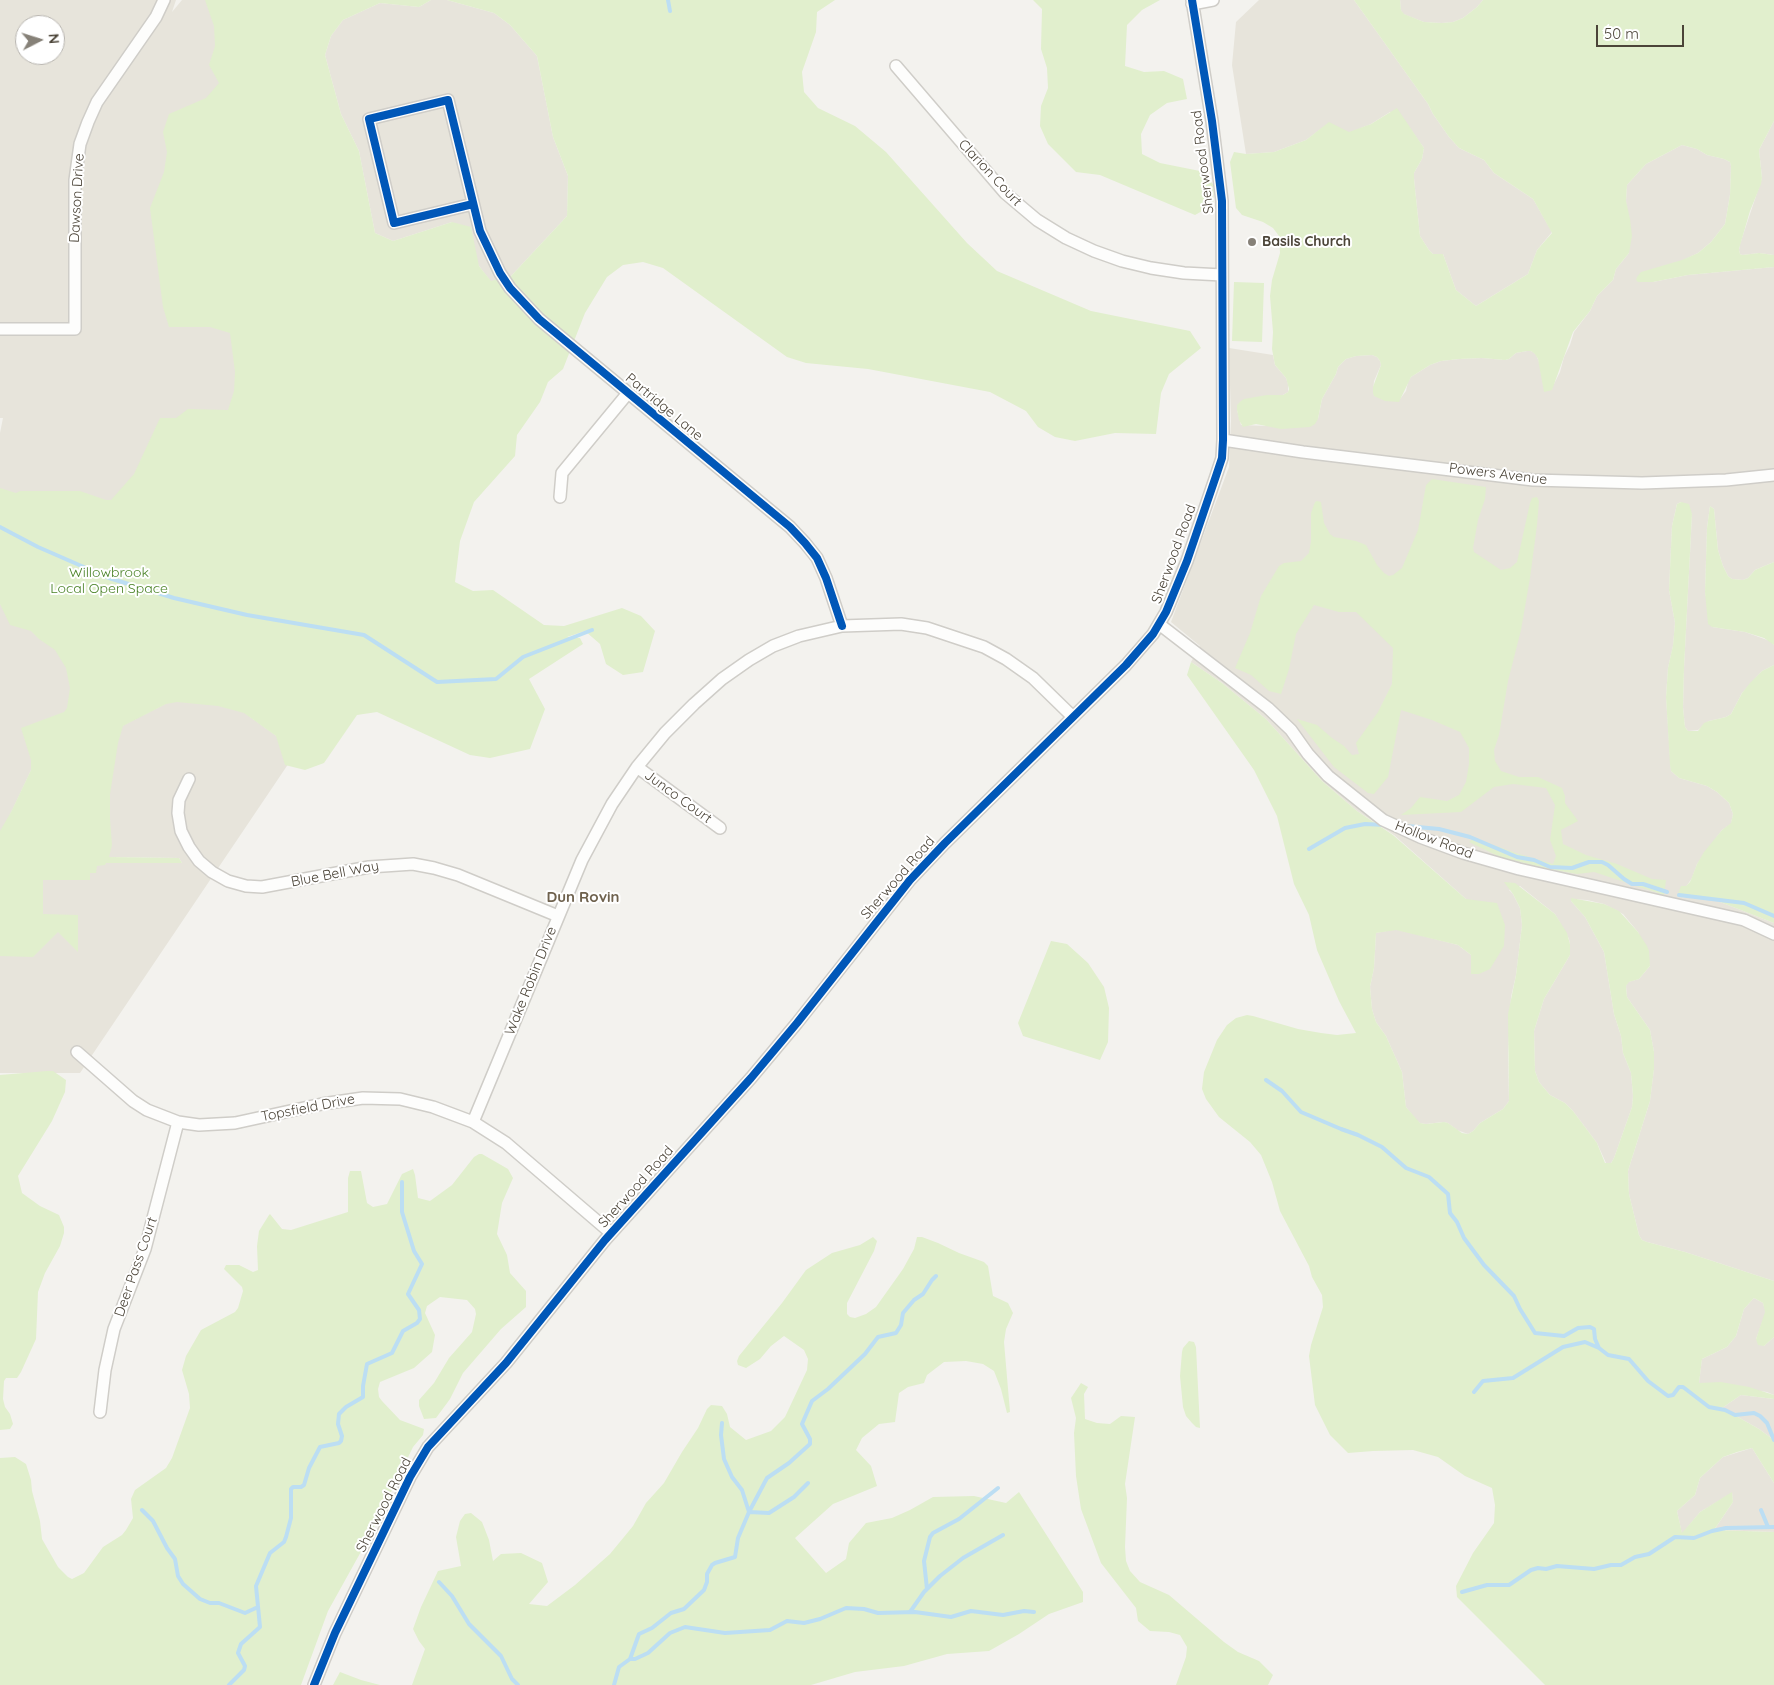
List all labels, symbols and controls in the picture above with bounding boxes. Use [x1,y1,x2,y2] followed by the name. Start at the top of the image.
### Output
[15,15,65,65] north arrow
[1599,15,1686,47] scale bar
[1604,24,1639,43] text: 50 m
[45,33,63,45] text: N
[1188,109,1218,215] street label: Sherwood Road
[955,136,1025,210] street label: Clarion Court
[66,153,88,243] street label: Dawson Drive
[1262,234,1351,250] place label: Basils Church
[1246,236,1258,248] marker: Basils Church
[622,370,706,444] street label: Partridge Lane
[1448,460,1548,488] street label: Powers Avenue
[1148,502,1200,606] street label: Sherwood Road
[50,565,168,598] park label: Willowbrook Local Open Space
[641,767,715,827] street label: Junco Court
[1393,817,1475,863] street label: Hollow Road
[857,833,939,923] street label: Sherwood Road
[290,857,380,891] street label: Blue Bell Way
[546,888,620,906] district label: Dun Rovin
[502,924,560,1038] street label: Wake Robin Drive
[260,1091,356,1125] street label: Topsfield Drive
[595,1143,677,1231] street label: Sherwood Road
[111,1215,161,1319] street label: Deer Pass Court
[353,1455,415,1555] street label: Sherwood Road

